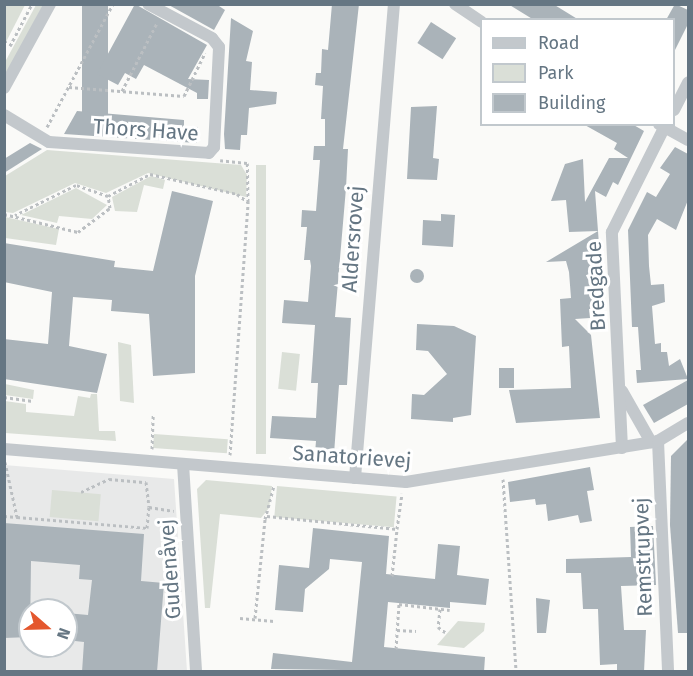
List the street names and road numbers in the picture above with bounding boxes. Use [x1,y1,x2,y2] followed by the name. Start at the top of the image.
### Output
[92,114,200,146] street label: Thors Have
[337,185,369,293] street label: Aldersrovej
[581,240,611,332] street label: Bredgade
[292,440,412,474] street label: Sanatorievej
[628,497,658,617] street label: Remstrupvej
[154,518,186,620] street label: Gudenåvej

